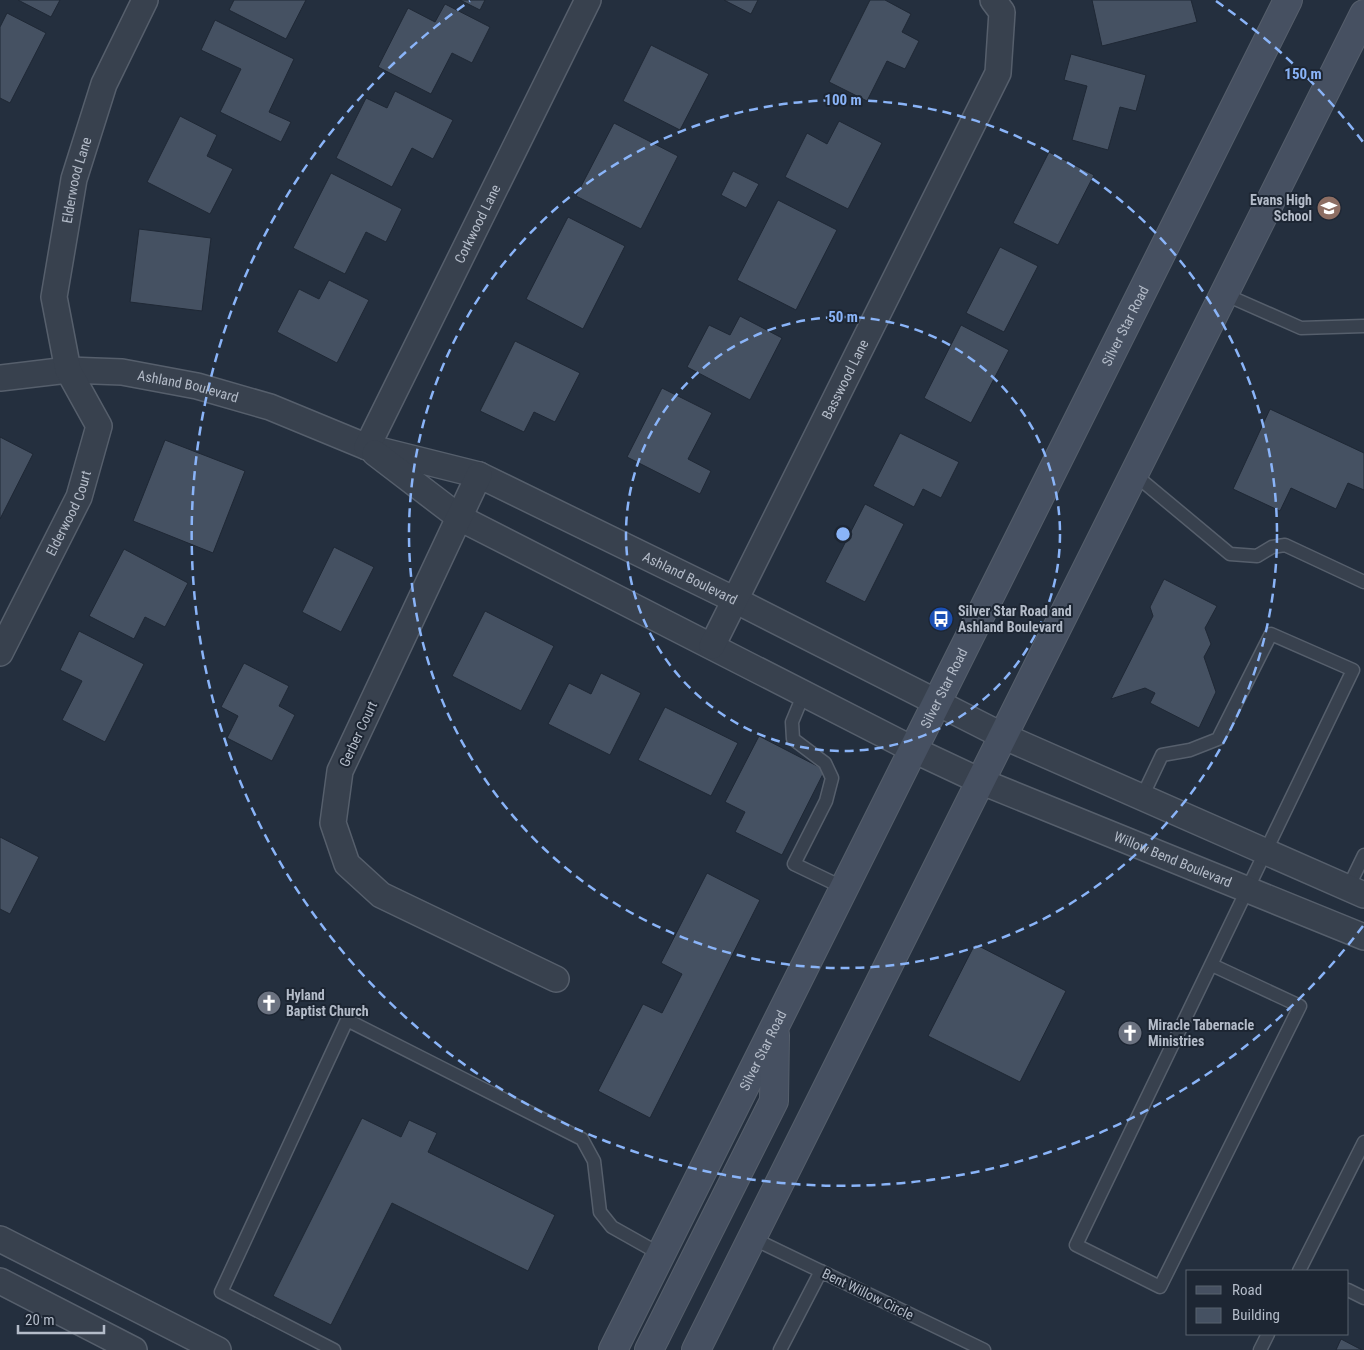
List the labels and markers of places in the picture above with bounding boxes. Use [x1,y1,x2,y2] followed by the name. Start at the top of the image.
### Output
[1250,192,1312,224] place label: Evans High School
[1316,195,1342,221] school or university icon: Evans High School
[834,525,852,543] centre of rings
[958,603,1072,635] place label: Silver Star Road and Ashland Boulevard
[928,606,954,632] bus stop icon: Silver Star Road and Ashland Boulevard
[286,987,369,1019] place label: Hyland Baptist Church
[256,990,282,1016] church icon: Hyland Baptist Church
[1148,1017,1254,1049] place label: Miracle Tabernacle Ministries
[1117,1020,1143,1046] church icon: Miracle Tabernacle Ministries

